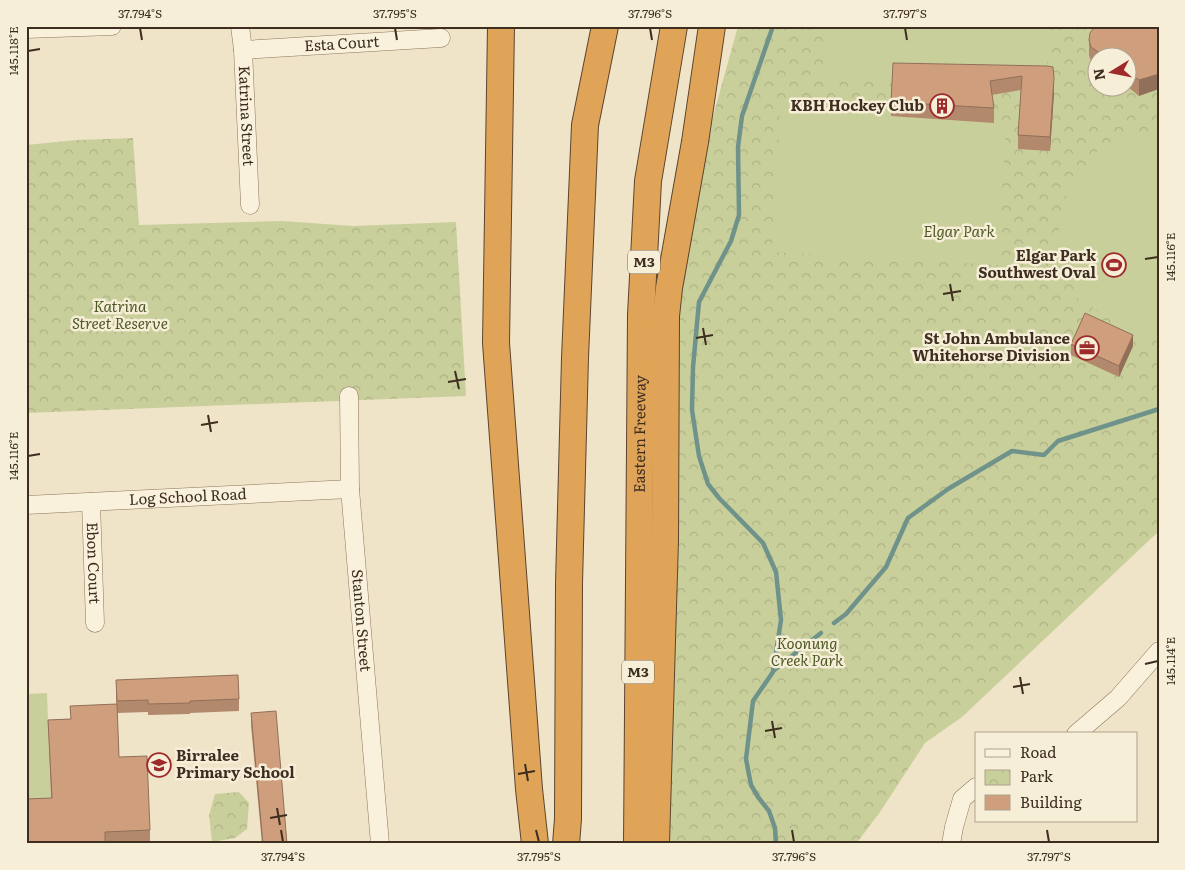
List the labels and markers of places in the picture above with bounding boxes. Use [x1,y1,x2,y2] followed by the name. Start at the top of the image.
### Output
[791,93,924,116] place label: KBH Hockey Club
[929,93,955,119] building icon: KBH Hockey Club
[978,243,1097,283] place label: Elgar Park Southwest Oval
[1101,252,1127,278] sports icon: Elgar Park Southwest Oval
[912,326,1071,366] place label: St John Ambulance Whitehorse Division
[1074,335,1100,361] office icon: St John Ambulance Whitehorse Division
[176,743,295,783] place label: Birralee Primary School
[146,752,172,778] school or university icon: Birralee Primary School

